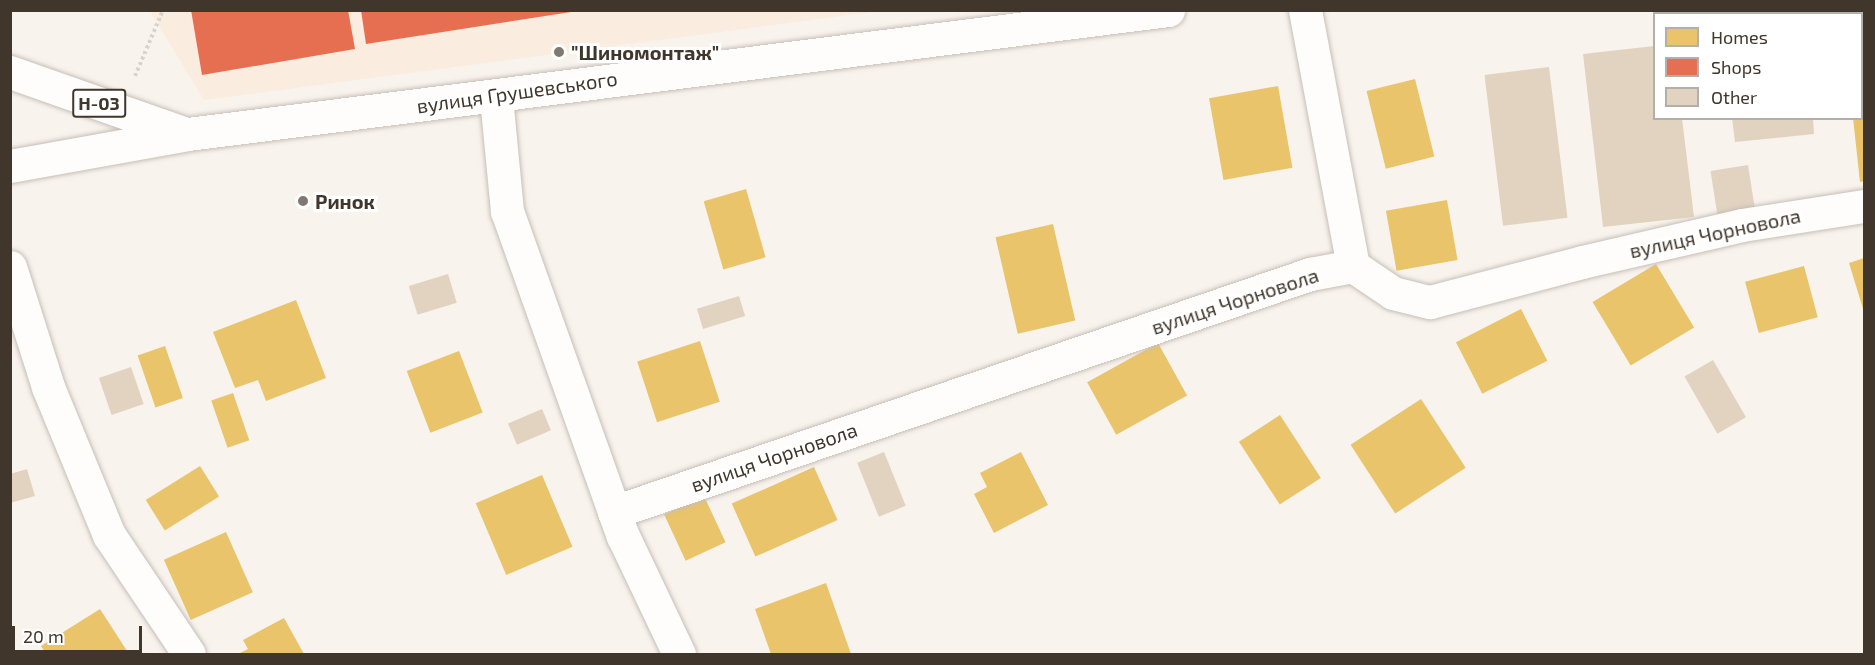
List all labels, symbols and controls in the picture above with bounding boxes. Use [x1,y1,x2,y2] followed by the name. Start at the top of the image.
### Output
[1653,12,1863,120] legend
[1711,26,1768,48] text: Homes
[571,40,719,64] place label: "Шиномонтаж"
[552,45,566,59] marker: "Шиномонтаж"
[1711,56,1761,78] text: Shops
[415,66,619,118] street label: вулиця Грушевського
[1711,86,1757,108] text: Other
[72,88,126,118] road number: Н-03
[315,189,375,213] place label: Ринок
[296,194,310,208] marker: Ринок
[1627,203,1803,263] street label: вулиця Чорновола
[1148,263,1322,339] street label: вулиця Чорновола
[688,417,860,497] street label: вулиця Чорновола
[15,614,146,652] scale bar
[23,625,64,647] text: 20 m

